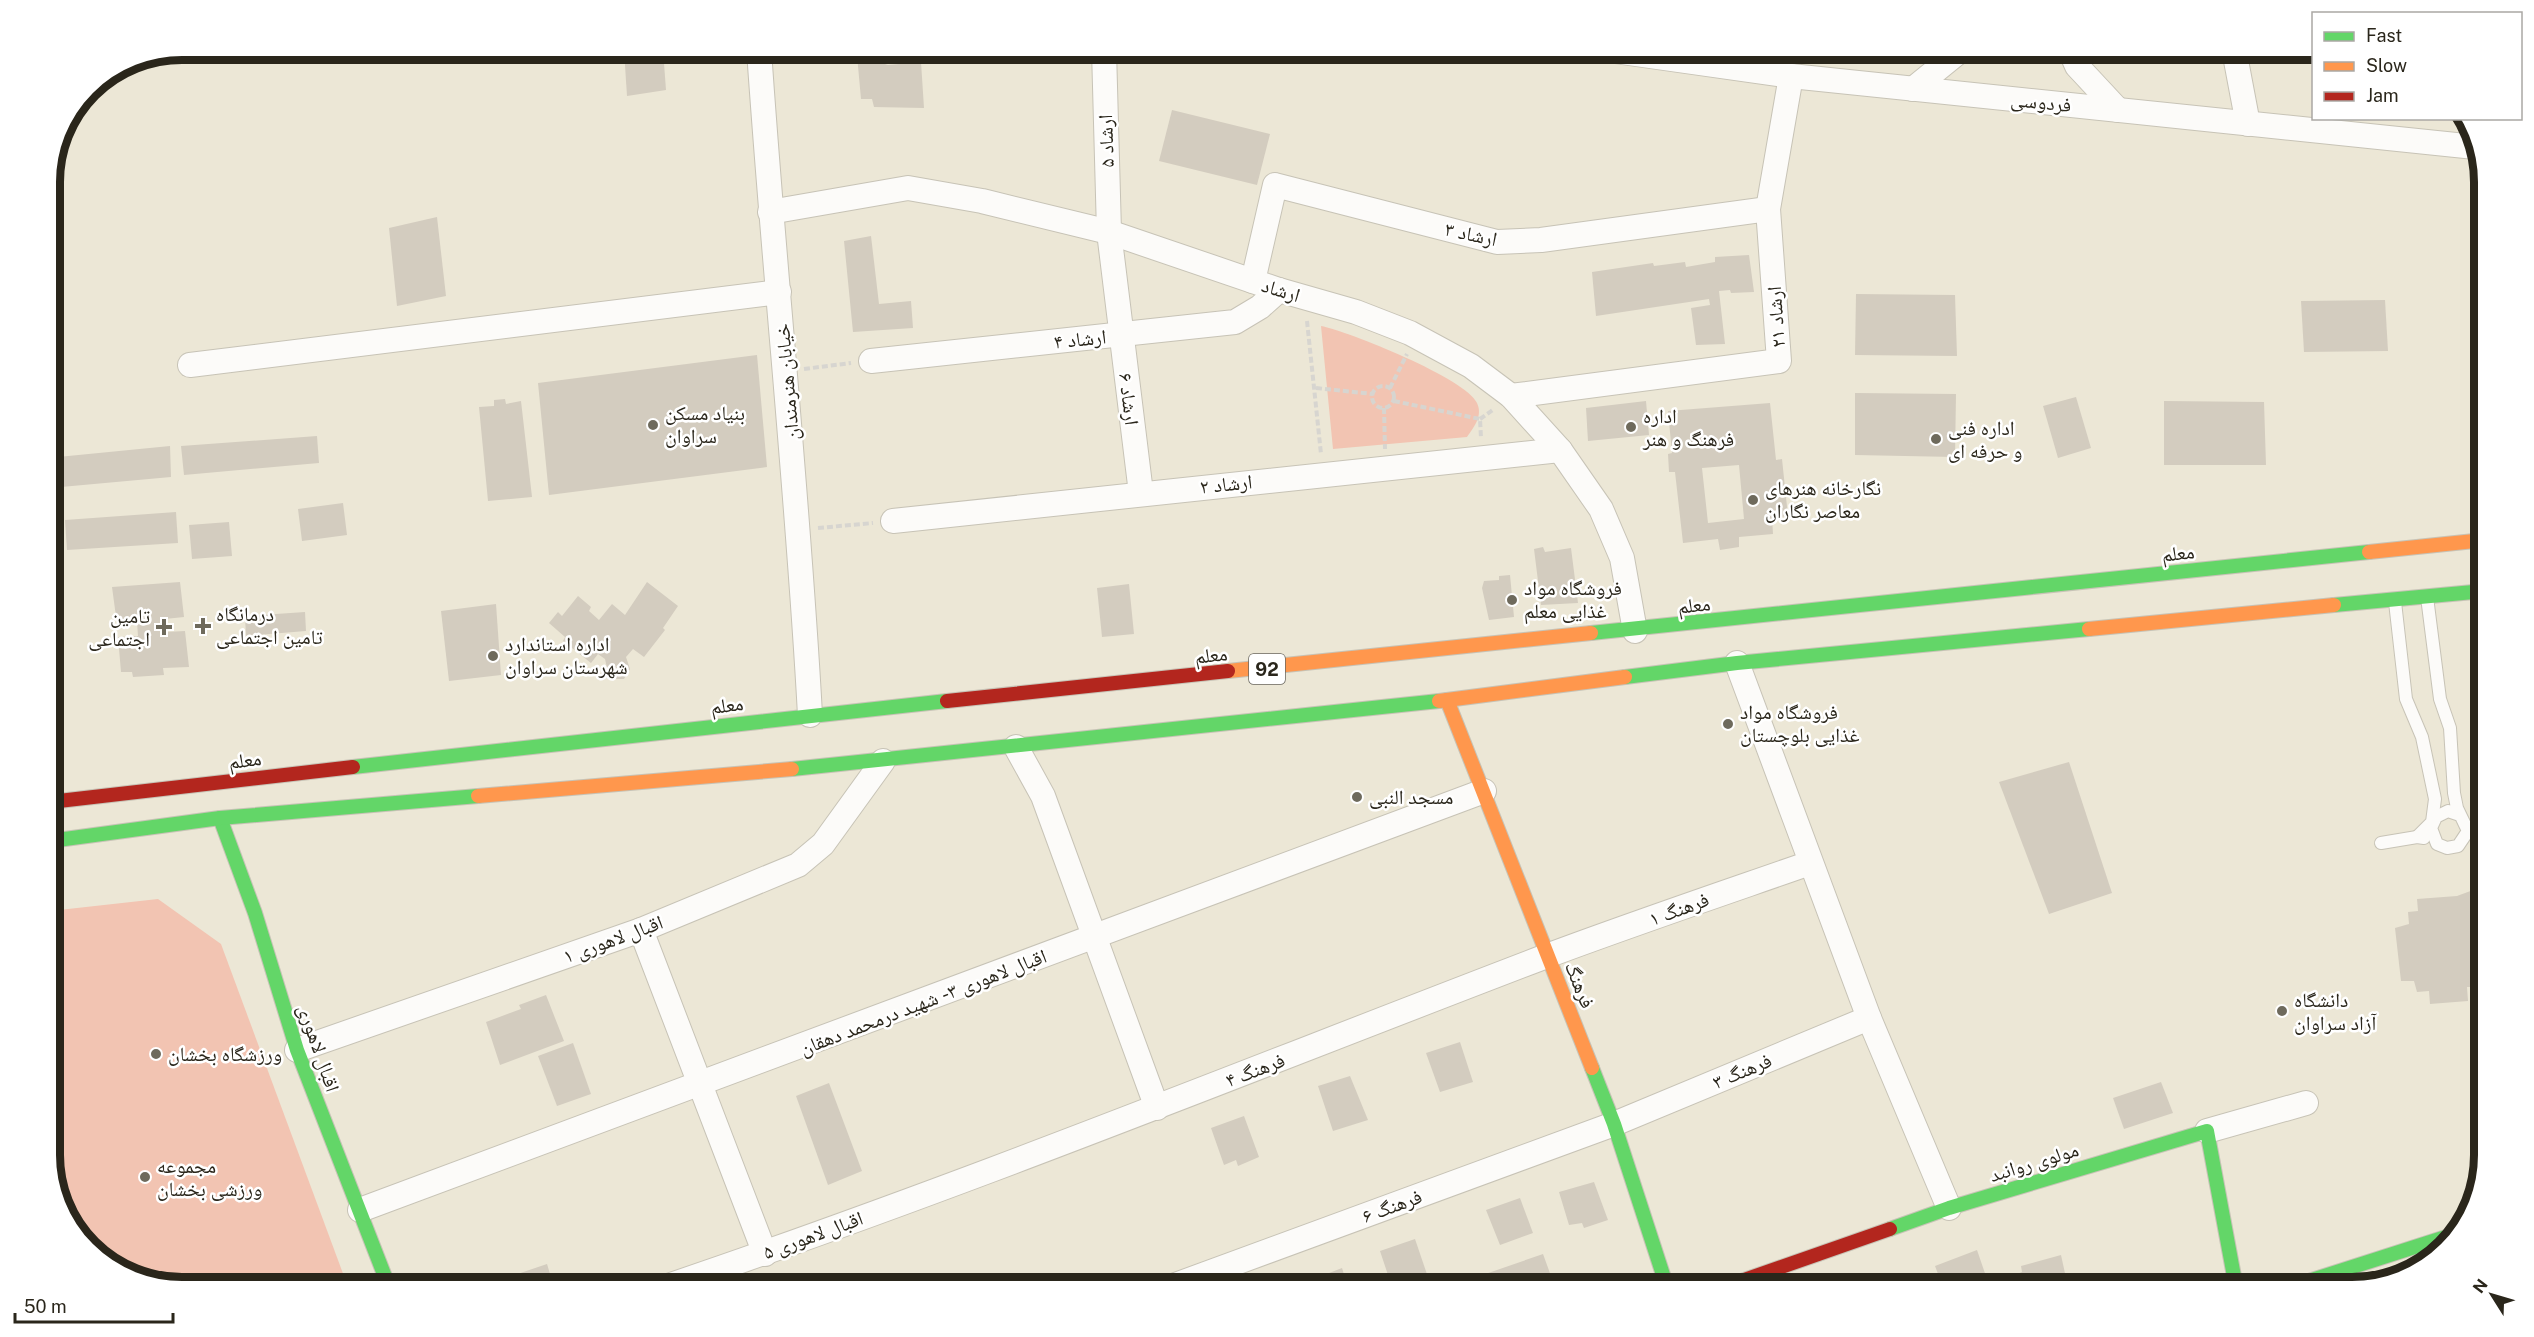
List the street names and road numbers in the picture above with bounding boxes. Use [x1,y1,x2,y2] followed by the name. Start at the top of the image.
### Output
[2009,87,2073,117] street label: فردوسی
[1093,114,1119,168] street label: ارشاد ۵
[1443,217,1499,251] street label: ارشاد ۳
[1259,273,1303,307] street label: ارشاد
[1762,285,1790,349] street label: ارشاد ۲۱
[770,322,804,441] street label: خیابان هنرمندان
[1052,324,1108,354] street label: ارشاد ۴
[1114,371,1144,427] street label: ارشاد ۶
[1198,469,1254,499] street label: ارشاد ۲
[2160,539,2196,569] street label: معلم
[1676,591,1712,621] street label: معلم
[1193,641,1229,671] street label: معلم
[1249,654,1285,684] road number: 92
[709,691,745,721] street label: معلم
[227,746,263,776] street label: معلم
[1646,887,1712,931] street label: فرهنگ ۱
[560,910,666,968] street label: اقبال لاهوری ۱
[796,944,1050,1060] street label: اقبال لاهوری ۳ - شهید درمحمد دهقان
[1560,958,1600,1012] street label: فرهنگ
[293,1001,345,1095] street label: اقبال لاهوری
[1222,1048,1288,1092] street label: فرهنگ ۴
[1709,1048,1775,1094] street label: فرهنگ ۳
[1987,1137,2081,1187] street label: مولوی روانبد
[1359,1184,1425,1228] street label: فرهنگ ۶
[760,1206,866,1264] street label: اقبال لاهوری ۵

